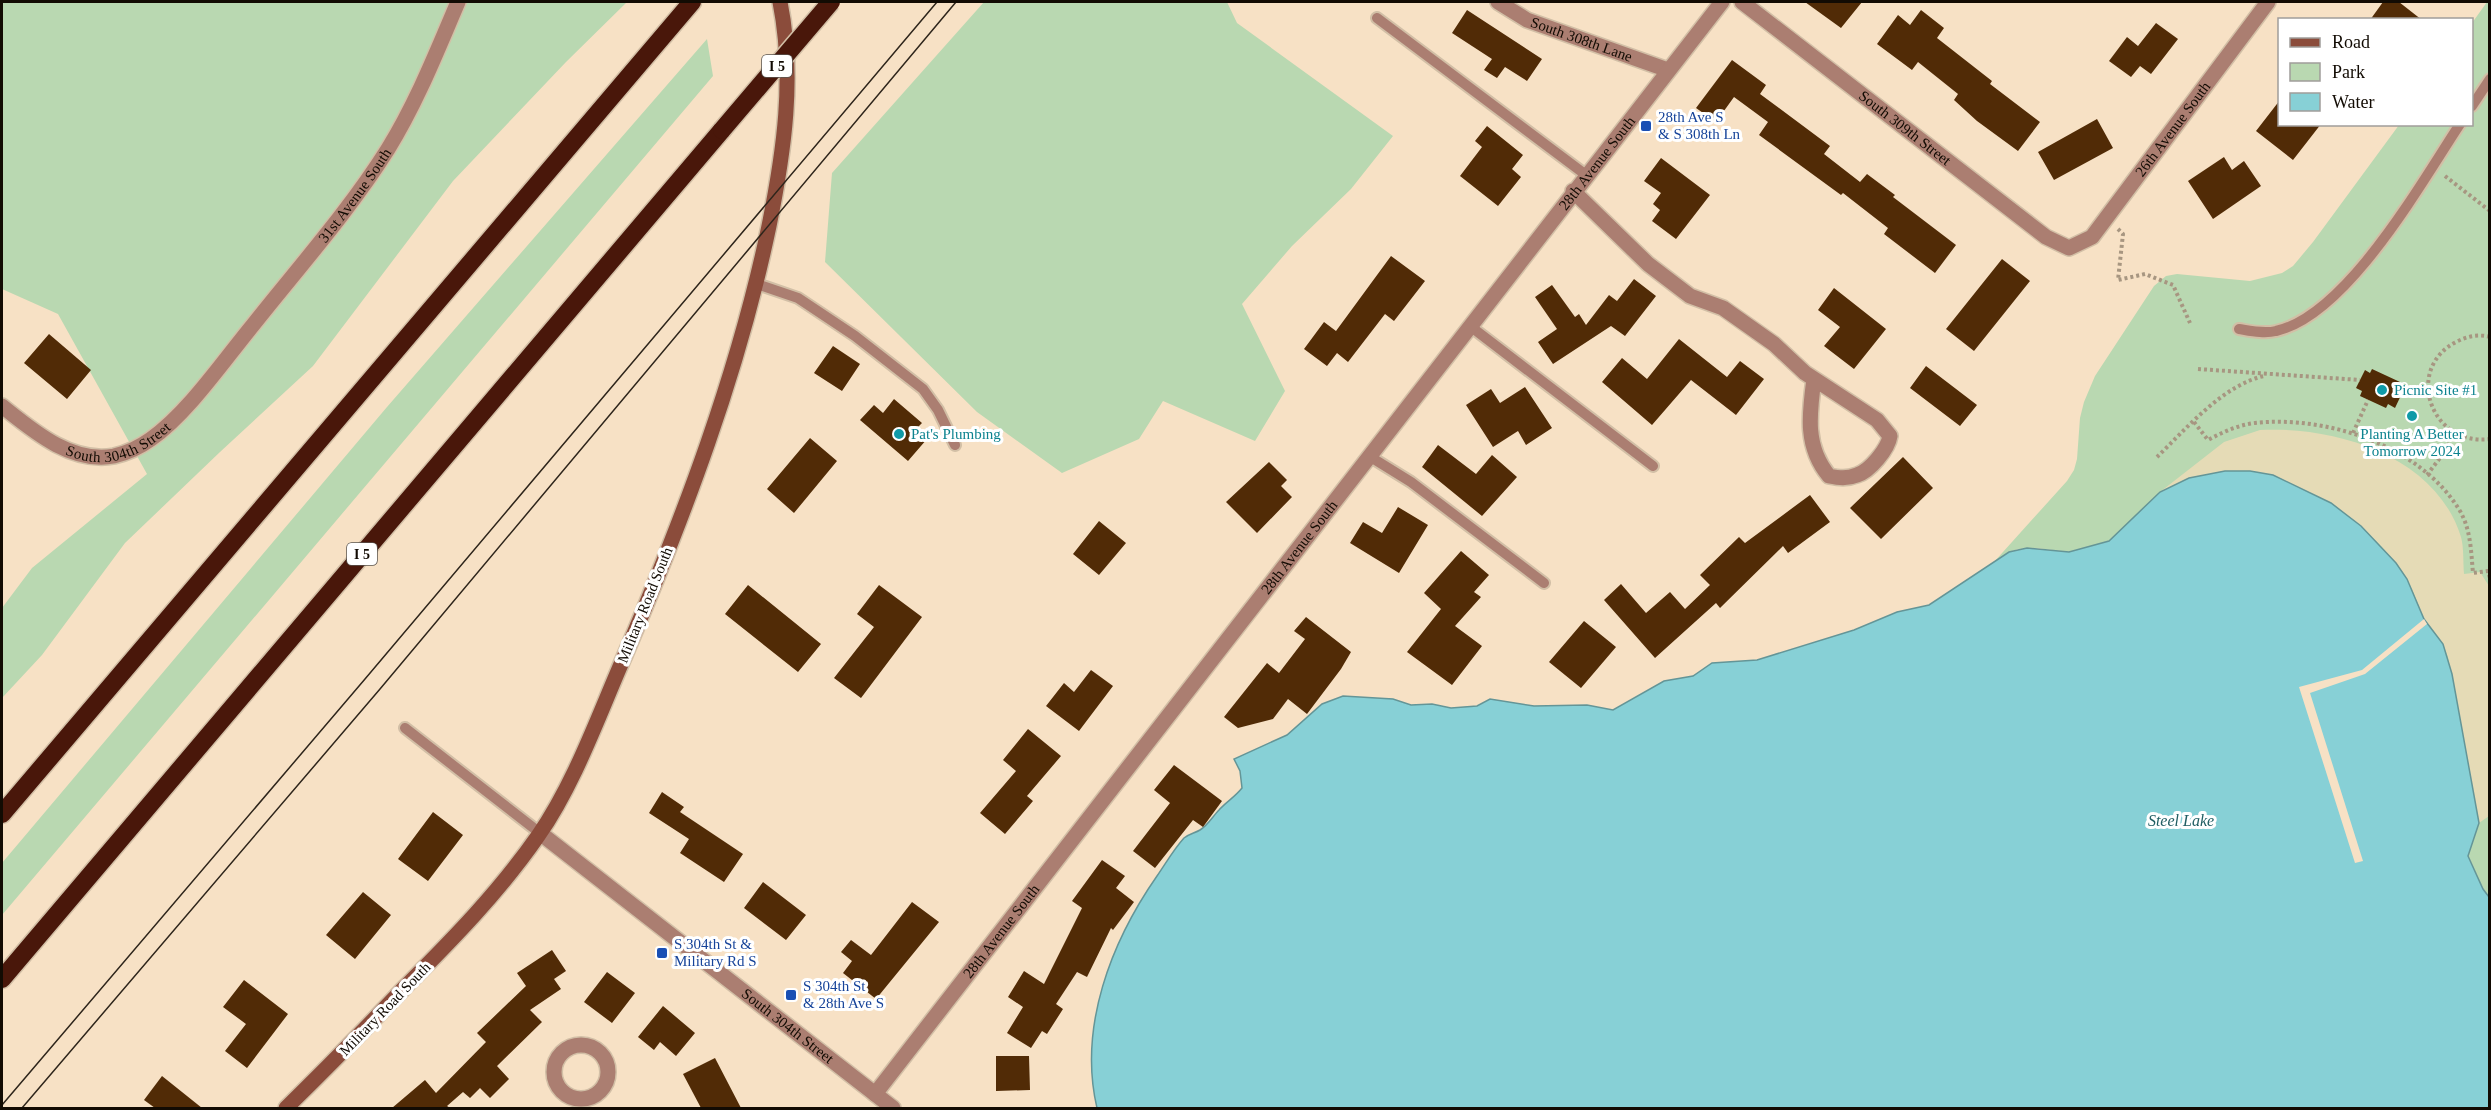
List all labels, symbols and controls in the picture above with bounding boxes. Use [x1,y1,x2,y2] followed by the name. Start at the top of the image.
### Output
[1529,14,1635,65] street label: South 308th Lane
[2278,18,2473,126] legend
[2332,32,2370,52] text: Road
[762,55,792,77] road number: I 5
[2332,62,2365,82] text: Park
[2132,78,2214,180] street label: 26th Avenue South
[1856,87,1955,169] street label: South 309th Street
[2332,92,2375,112] text: Water
[1658,109,1741,142] place label: 28th Ave S & S 308th Ln
[1556,113,1639,213] street label: 28th Avenue South
[1639,119,1653,133] marker: 28th Ave S & S 308th Ln
[315,145,395,246] street label: 31st Avenue South
[2394,382,2477,398] place label: Picnic Site #1
[2375,383,2389,397] marker: Picnic Site #1
[2405,409,2419,423] marker: Planting A Better Tomorrow 2024
[64,419,174,465] street label: South 304th Street
[911,426,1001,442] place label: Pat's Plumbing
[2360,426,2464,459] place label: Planting A Better Tomorrow 2024
[892,427,906,441] marker: Pat's Plumbing
[1258,497,1341,597] street label: 28th Avenue South
[347,543,377,565] road number: I 5
[614,544,676,665] street label: Military Road South
[2148,812,2214,829] water label: Steel Lake
[960,881,1043,981] street label: 28th Avenue South
[674,936,757,969] place label: S 304th St & Military Rd S
[655,946,669,960] marker: S 304th St & Military Rd S
[336,959,434,1059] street label: Military Road South
[803,978,884,1011] place label: S 304th St & 28th Ave S
[739,985,837,1067] street label: South 304th Street
[784,988,798,1002] marker: S 304th St & 28th Ave S

